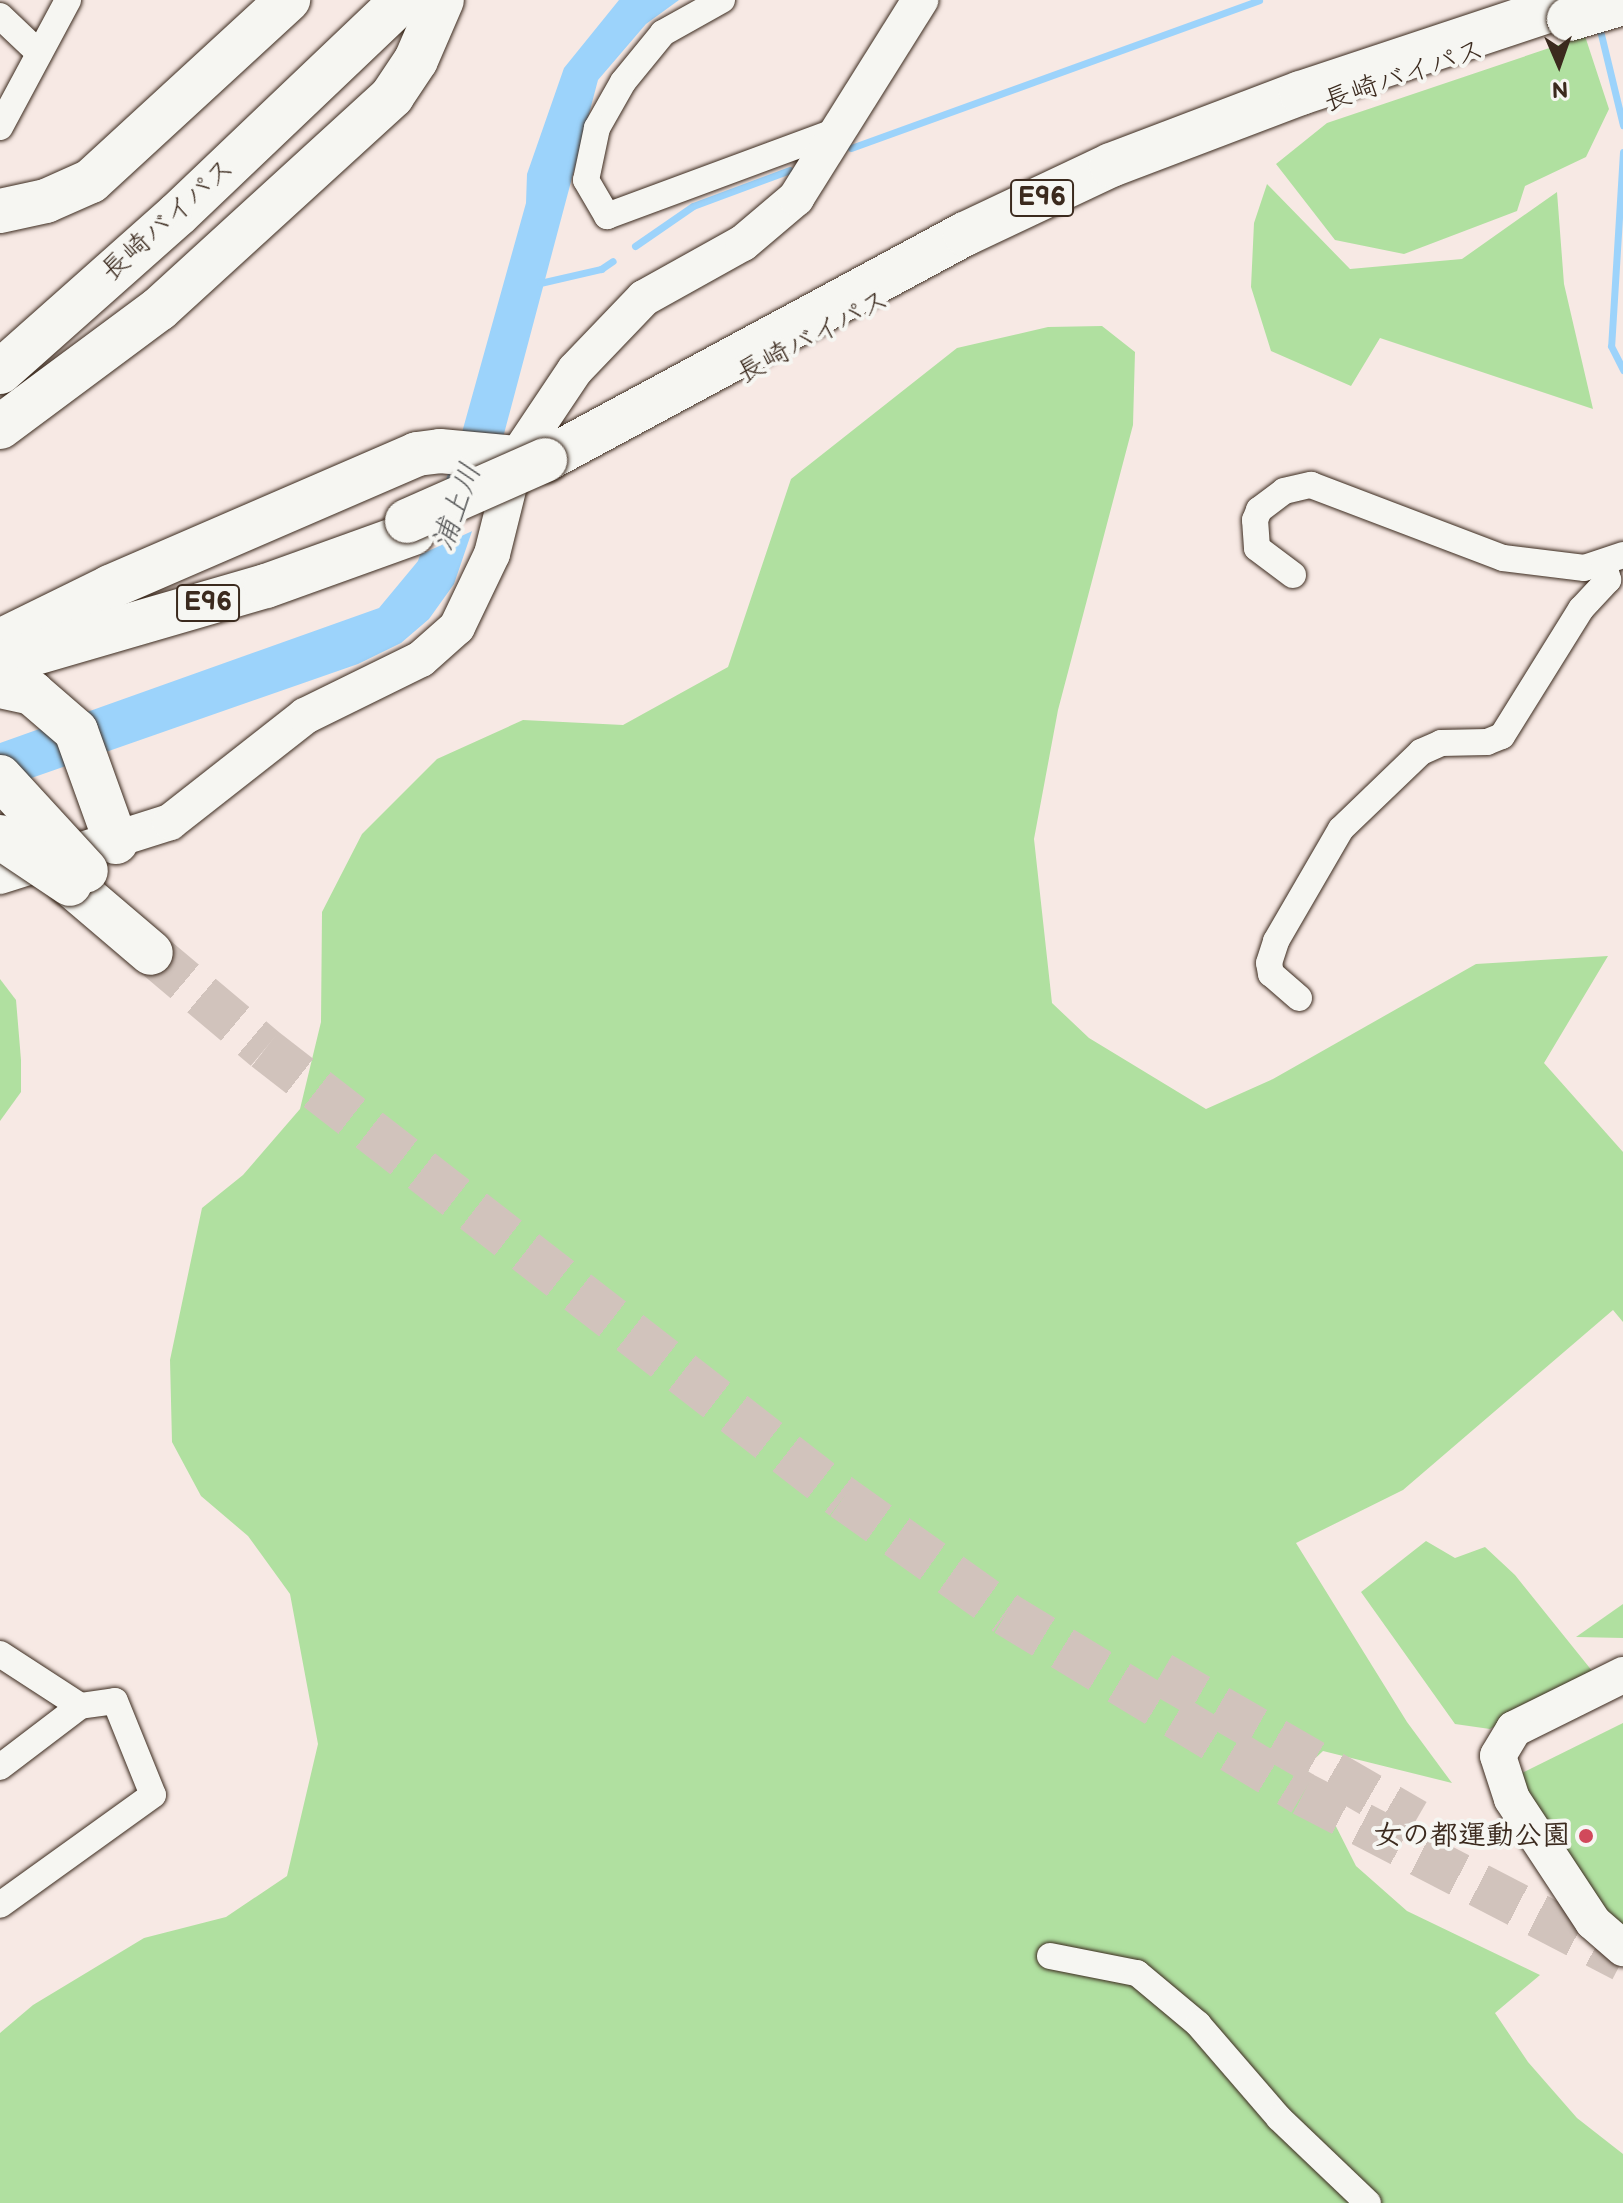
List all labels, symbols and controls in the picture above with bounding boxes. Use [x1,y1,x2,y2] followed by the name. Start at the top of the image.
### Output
[1519,24,1599,104] north arrow
[1319,33,1489,119] street label: 長崎バイパス
[1551,75,1569,102] text: N
[94,151,242,289] street label: 長崎バイパス
[1010,176,1074,220] road number: E96
[731,283,895,391] street label: 長崎バイパス
[425,459,489,555] water label: 浦上川
[176,581,240,625] road number: E96
[1374,1819,1570,1853] place label: 女の都運動公園
[1577,1827,1595,1845] marker: 女の都運動公園

